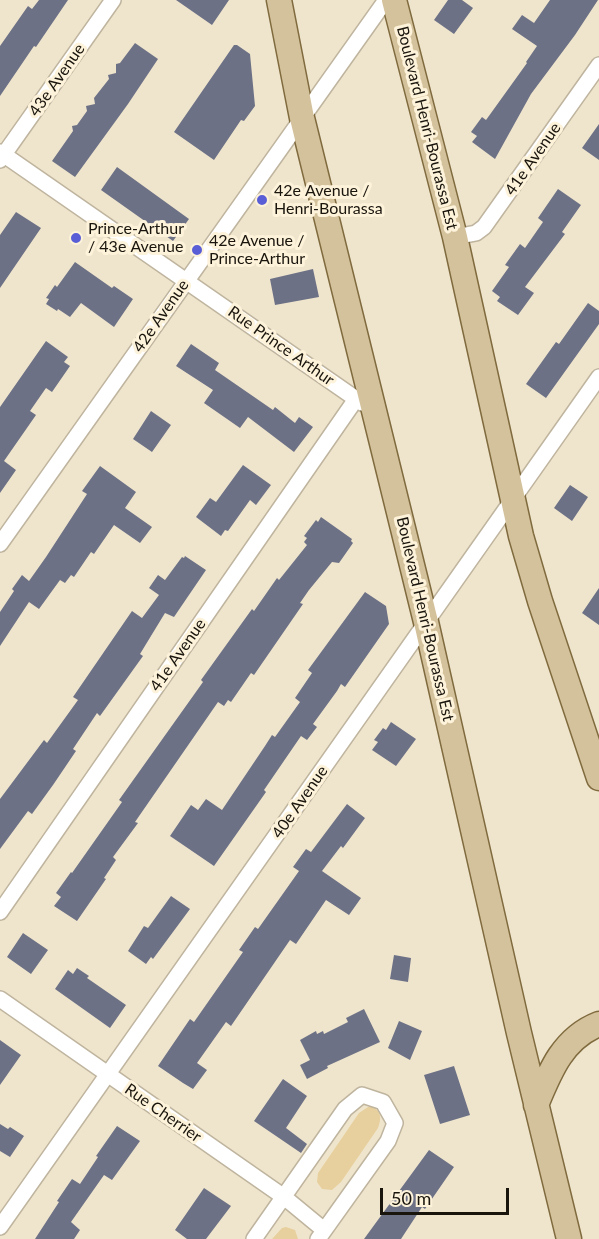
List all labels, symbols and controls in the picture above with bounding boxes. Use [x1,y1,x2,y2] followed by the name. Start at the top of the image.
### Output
[392,24,462,232] street label: Boulevard Henri-Bourassa Est
[25,40,89,120] street label: 43e Avenue
[501,119,565,199] street label: 41e Avenue
[274,181,383,219] place label: 42e Avenue / Henri-Bourassa
[255,193,269,207] marker: 42e Avenue / Henri-Bourassa
[88,219,184,257] place label: Prince-Arthur / 43e Avenue
[69,231,83,245] marker: Prince-Arthur / 43e Avenue
[209,231,305,269] place label: 42e Avenue / Prince-Arthur
[190,243,204,257] marker: 42e Avenue / Prince-Arthur
[129,276,193,356] street label: 42e Avenue
[224,302,338,390] street label: Rue Prince Arthur
[392,515,458,723] street label: Boulevard Henri-Bourassa Est
[146,615,210,695] street label: 41e Avenue
[268,762,332,842] street label: 40e Avenue
[121,1080,205,1146] street label: Rue Cherrier
[383,1176,512,1214] scale bar
[391,1187,431,1209] text: 50 m

